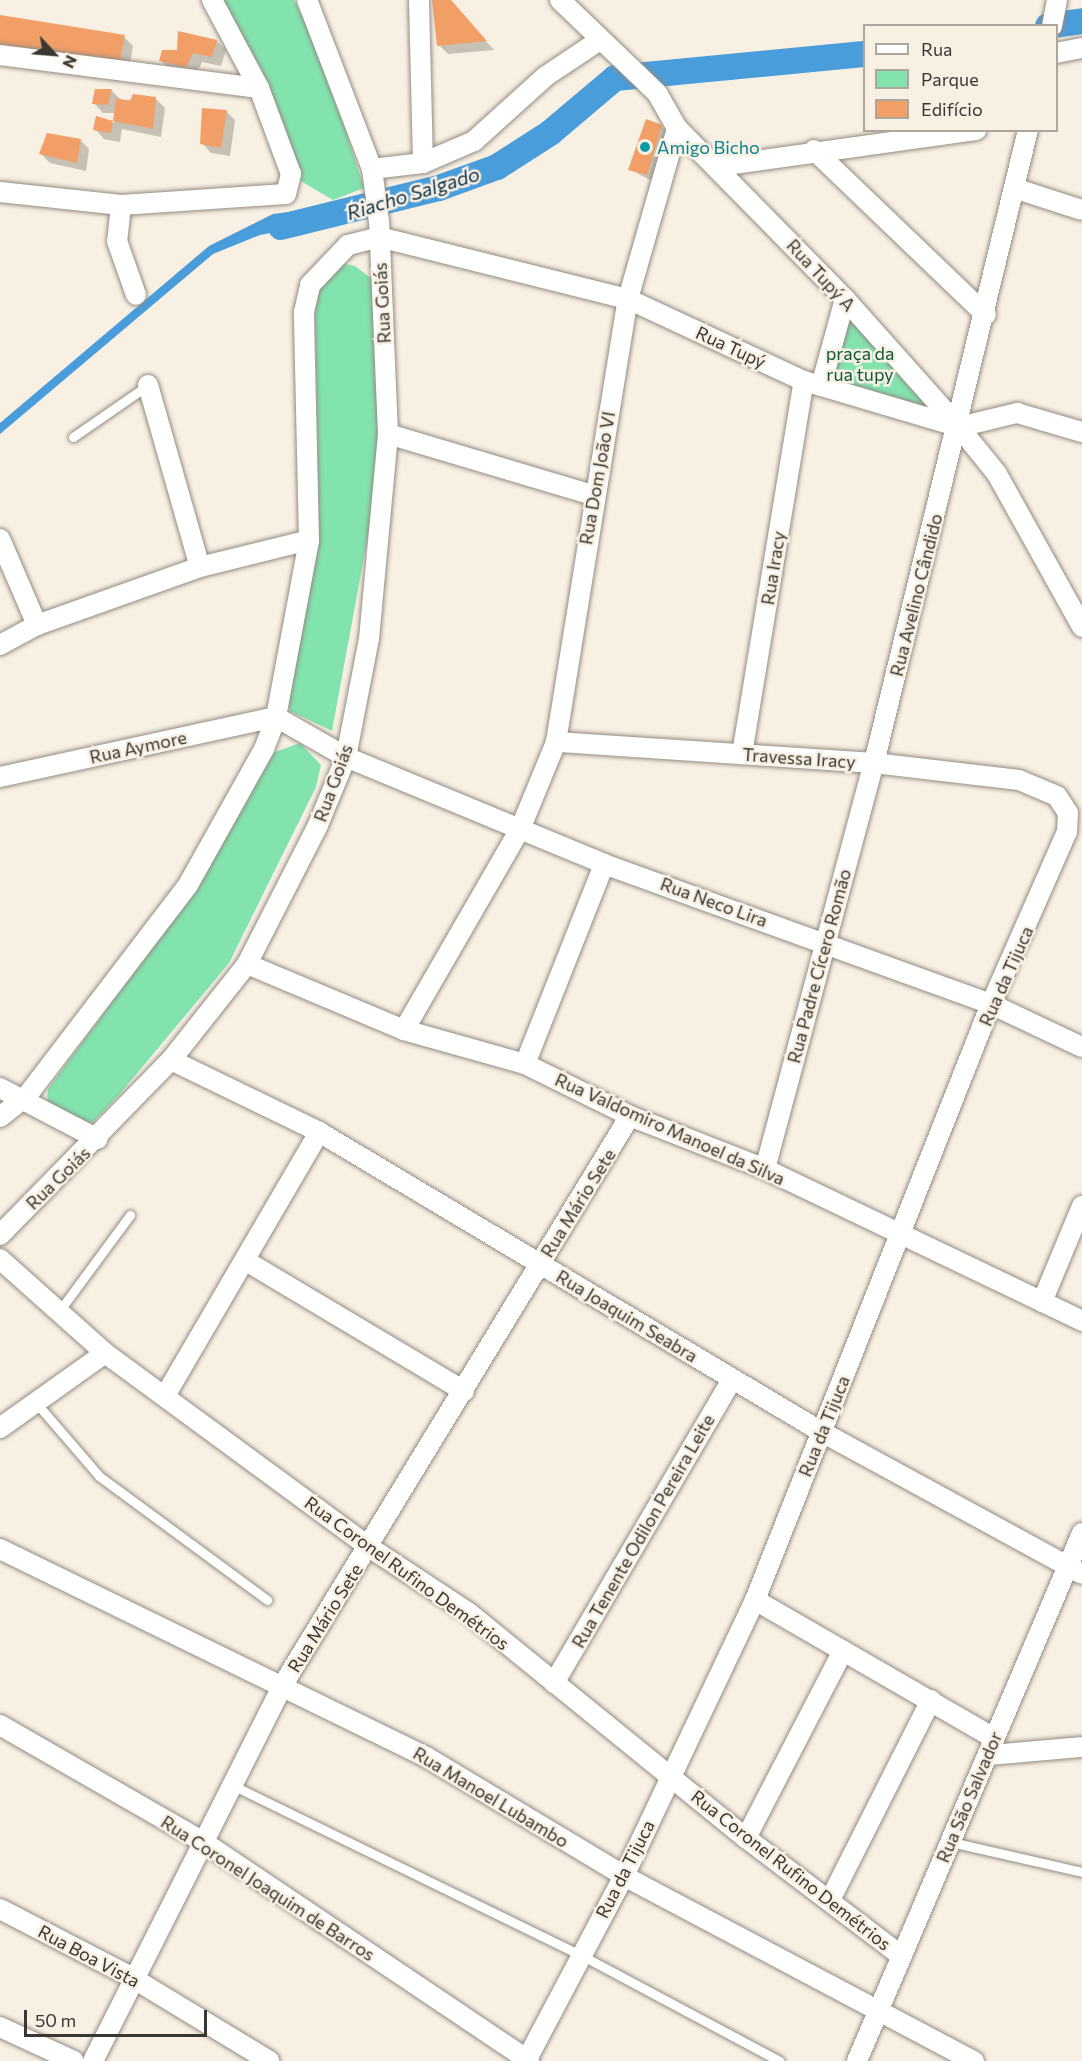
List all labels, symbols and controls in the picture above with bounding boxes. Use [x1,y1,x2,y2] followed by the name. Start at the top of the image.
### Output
[24,24,84,84] north arrow
[863,24,1058,132] legend
[921,38,952,60] text: Rua
[59,53,82,72] text: N
[921,68,979,90] text: Parque
[921,98,983,120] text: Edifício
[657,136,760,158] place label: Amigo Bicho
[638,140,652,154] marker: Amigo Bicho
[343,161,483,225] water label: Riacho Salgado
[782,235,860,315] street label: Rua Tupý A
[369,262,395,344] street label: Rua Goiás
[693,321,769,373] street label: Rua Tupý
[826,343,894,386] park label: praça da rua tupy
[575,410,619,546] street label: Rua Dom João VI
[885,511,947,679] street label: Rua Avelino Cândido
[757,529,789,607] street label: Rua Iracy
[87,726,189,768] street label: Rua Aymore
[309,741,357,825] street label: Rua Goiás
[742,743,856,773] street label: Travessa Iracy
[783,866,855,1066] street label: Rua Padre Cícero Romão
[657,873,771,931] street label: Rua Neco Lira
[974,923,1038,1029] street label: Rua da Tijuca
[552,1068,788,1190] street label: Rua Valdomiro Manoel da Silva
[21,1142,95,1214] street label: Rua Goiás
[536,1145,620,1261] street label: Rua Mário Sete
[552,1265,702,1367] street label: Rua Joaquim Seabra
[794,1372,854,1480] street label: Rua da Tijuca
[567,1410,719,1652] street label: Rua Tenente Odilon Pereira Leite
[301,1492,513,1654] street label: Rua Coronel Rufino Demétrios
[283,1560,367,1676] street label: Rua Mário Sete
[932,1728,1006,1866] street label: Rua São Salvador
[409,1742,573,1852] street label: Rua Manoel Lubambo
[687,1785,895,1955] street label: Rua Coronel Rufino Demétrios
[157,1811,379,1965] street label: Rua Coronel Joaquim de Barros
[591,1816,659,1922] street label: Rua da Tijuca
[34,1920,144,1992] street label: Rua Boa Vista
[27,1998,210,2036] scale bar
[35,2009,76,2031] text: 50 m

